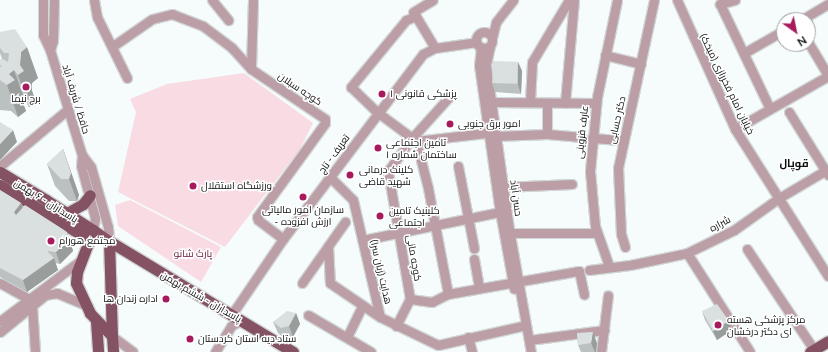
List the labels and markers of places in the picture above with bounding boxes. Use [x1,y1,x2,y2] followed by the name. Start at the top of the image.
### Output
[21,82,31,92] marker: برج نیما
[390,88,457,100] place label: پزشکی قانونی ۱
[377,89,387,99] marker: پزشکی قانونی ۱
[11,93,41,105] place label: برج نیما
[458,118,521,130] place label: امور برق جنوبی
[445,119,455,129] marker: امور برق جنوبی
[386,136,457,160] place label: تامین اجتماعی ساختمان شماره ۱
[373,143,383,153] marker: تامین اجتماعی ساختمان شماره ۱
[359,163,413,186] place label: کلینک درمانی شهید قاضی
[344,169,356,181] marker: کلینک درمانی شهید قاضی
[201,180,272,192] place label: ورزشگاه استقلال
[188,181,198,191] marker: ورزشگاه استقلال
[298,192,308,202] marker: سازمان امور مالیاتی - ارزش افزوده
[262,203,344,226] place label: سازمان امور مالیاتی - ارزش افزوده
[389,204,440,228] place label: کلینیک تامین اجتماعی
[374,210,386,222] marker: کلینیک تامین اجتماعی
[59,235,115,247] place label: مجتمع هورام
[46,236,56,246] marker: مجتمع هورام
[103,293,158,305] place label: اداره زندان ها
[161,294,171,304] marker: اداره زندان ها
[727,313,805,336] place label: مرکز پزشکی هسته ای دکتر درخشان
[712,319,724,331] marker: مرکز پزشکی هسته ای دکتر درخشان
[198,333,296,345] place label: ستاد دیه استان کردستان
[185,334,195,344] marker: ستاد دیه استان کردستان

